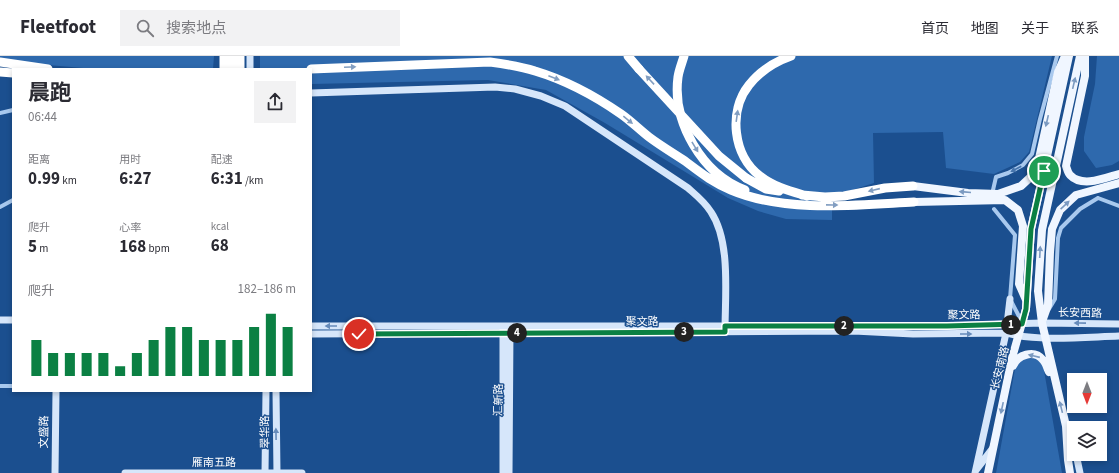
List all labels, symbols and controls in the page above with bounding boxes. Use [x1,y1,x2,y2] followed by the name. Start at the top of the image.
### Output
[120,10,400,46] search box
[20,14,96,41] text: Fleetfoot
[134,17,156,39] icon: search
[166,18,226,39] text: 搜索地点
[921,19,949,39] text: 首页
[971,19,999,39] text: 地图
[1021,19,1049,39] text: 关于
[1071,19,1099,39] text: 联系
[344,64,356,71] one-way arrow
[548,76,560,82] one-way arrow
[646,76,655,85] one-way arrow
[28,77,72,109] text: 晨跑
[1072,77,1078,90] one-way arrow
[254,81,296,123] button: share
[28,108,57,126] text: 06:44
[734,110,740,122] one-way arrow
[1044,114,1050,127] one-way arrow
[623,115,633,124] one-way arrow
[691,141,698,153] one-way arrow
[28,152,50,167] text: 距离
[119,152,141,167] text: 用时
[211,152,233,167] text: 配速
[1027,154,1061,188] pin
[1033,160,1055,182] icon: arrive
[1011,165,1022,172] one-way arrow
[28,167,60,191] text: 0.99
[119,167,151,191] text: 6:27
[211,167,243,191] text: 6:31
[60,173,77,188] text: km
[243,173,263,188] text: /km
[868,187,881,193] one-way arrow
[959,189,971,195] one-way arrow
[1060,200,1070,210] one-way arrow
[826,202,838,209] one-way arrow
[211,219,229,234] text: kcal
[28,220,50,235] text: 爬升
[119,220,141,235] text: 心率
[211,234,229,258] text: 68
[28,235,37,259] text: 5
[119,235,146,259] text: 168
[37,241,48,256] text: m
[146,241,170,256] text: bpm
[1037,246,1044,258] one-way arrow
[238,280,296,298] text: 182–186 m
[28,282,54,300] text: 爬升
[1058,305,1102,321] street label: 长安西路
[947,307,981,323] street label: 聚文路
[626,314,659,329] street label: 聚文路
[1001,315,1021,335] pin: 1
[834,316,854,336] pin: 2
[342,317,376,351] pin
[1008,317,1014,332] text: 1
[841,318,847,333] text: 2
[1074,320,1086,327] one-way arrow
[674,322,694,342] pin: 3
[324,323,337,329] one-way arrow
[348,323,370,345] icon: check
[507,323,527,343] pin: 4
[681,324,687,339] text: 3
[514,325,520,340] text: 4
[960,331,973,337] one-way arrow
[987,345,1013,391] street label: 长安南路
[1028,353,1040,359] one-way arrow
[1067,373,1107,413] north arrow
[1067,373,1107,461] map controls
[491,384,506,417] street label: 汇新路
[1058,401,1064,413] one-way arrow
[998,402,1004,414] one-way arrow
[36,415,52,449] street label: 文盛路
[257,415,273,449] street label: 翠华路
[1067,421,1107,461] button: layers
[273,427,279,440] one-way arrow
[192,455,236,470] street label: 雁南五路

